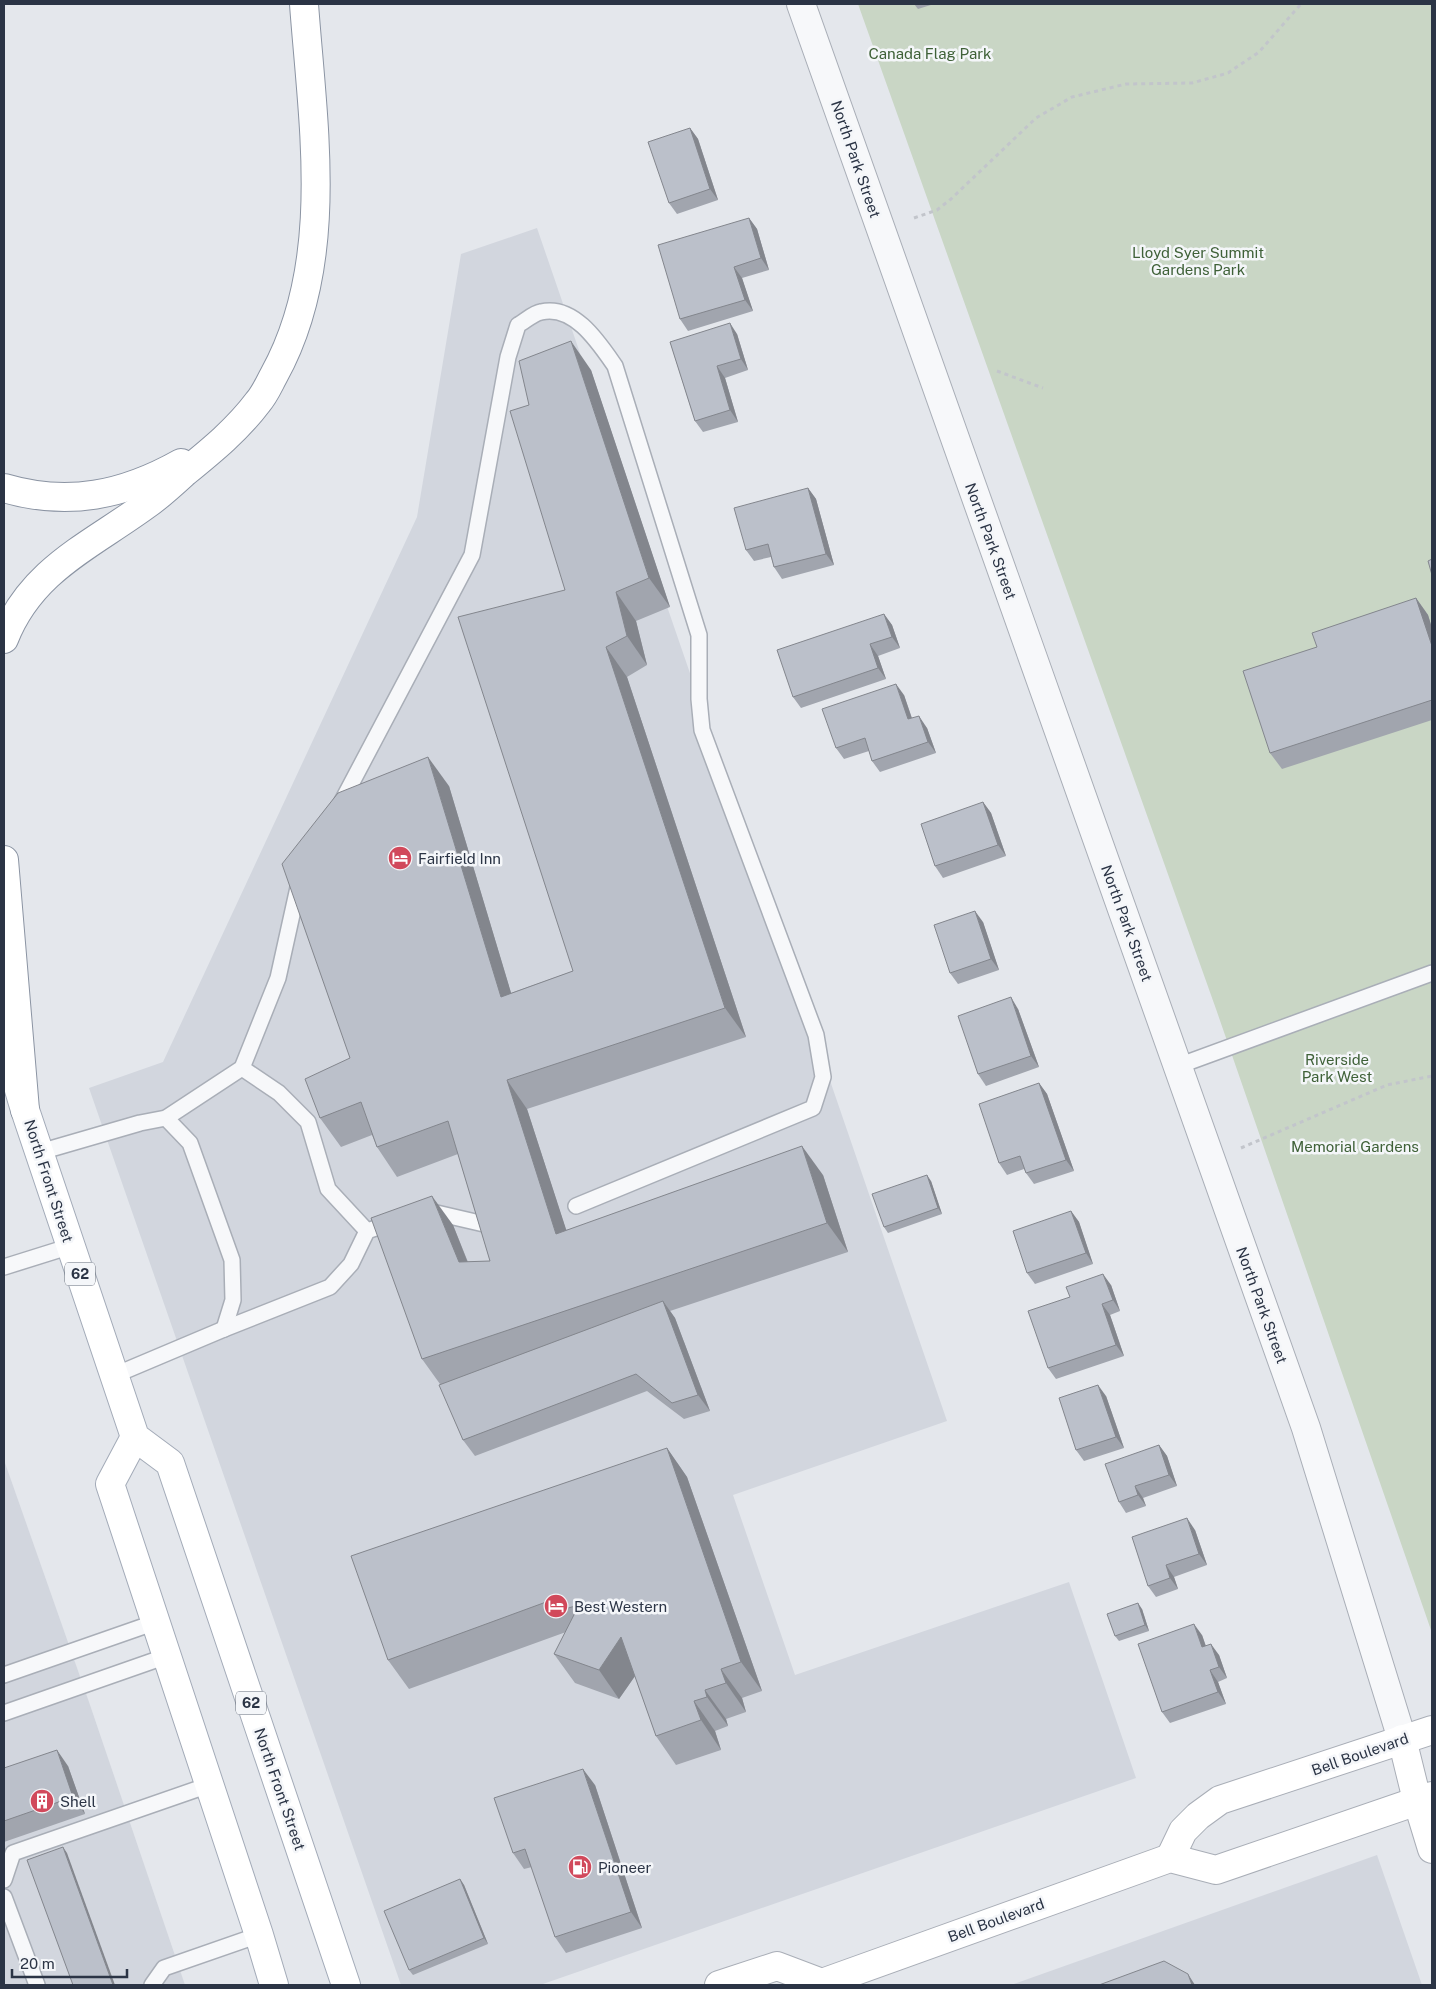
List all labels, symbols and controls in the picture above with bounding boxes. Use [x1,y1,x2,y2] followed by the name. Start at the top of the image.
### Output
[869,45,991,62] park label: Canada Flag Park
[828,98,884,220] street label: North Park Street
[1132,244,1264,278] park label: Lloyd Syer Summit Gardens Park
[962,480,1020,602] street label: North Park Street
[387,845,413,871] hotel icon: Fairfield Inn
[418,850,501,867] place label: Fairfield Inn
[1098,862,1156,984] street label: North Park Street
[1302,1051,1372,1085] park label: Riverside Park West
[21,1117,77,1245] street label: North Front Street
[1291,1138,1419,1155] park label: Memorial Gardens
[1233,1244,1291,1366] street label: North Park Street
[65,1262,95,1286] road number: 62
[543,1593,569,1619] hotel icon: Best Western
[574,1598,667,1615] place label: Best Western
[236,1692,266,1715] road number: 62
[251,1726,309,1853] street label: North Front Street
[1309,1729,1411,1779] street label: Bell Boulevard
[29,1788,55,1814] building icon: Shell
[60,1793,96,1810] place label: Shell
[567,1854,593,1880] fuel station icon: Pioneer
[598,1859,651,1876] place label: Pioneer
[945,1895,1047,1945] street label: Bell Boulevard
[12,1946,128,1978] scale bar
[20,1955,55,1972] text: 20 m

